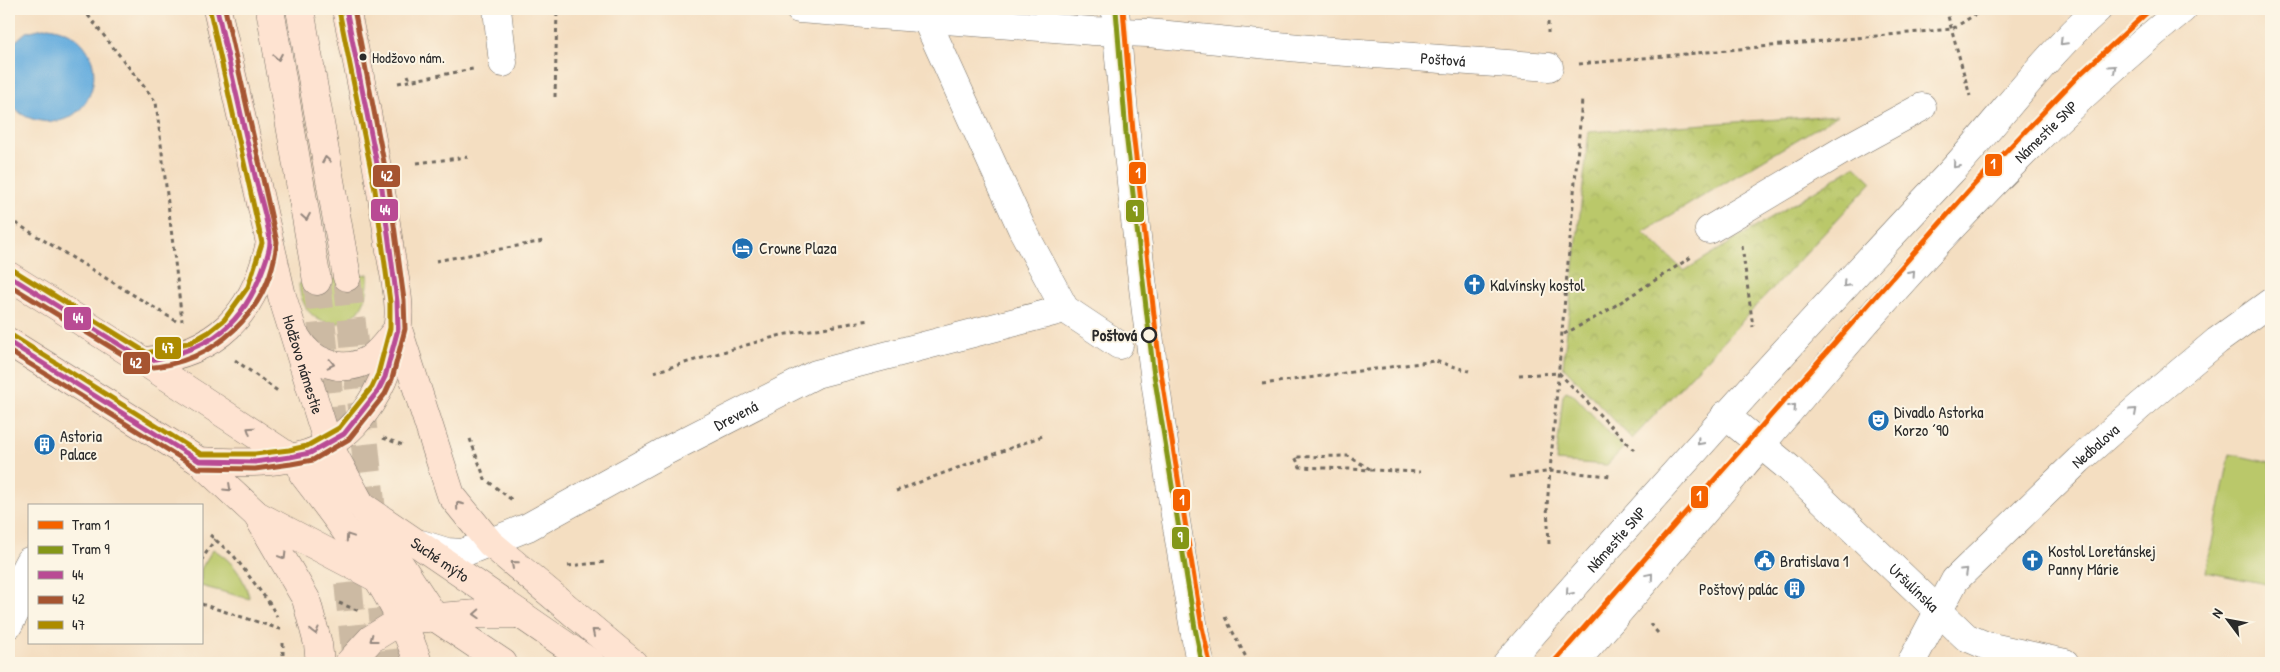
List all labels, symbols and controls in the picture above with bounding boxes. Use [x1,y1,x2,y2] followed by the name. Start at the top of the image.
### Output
[2060,36,2069,45] one-way arrow
[1420,46,1466,72] street label: Poštová
[372,47,445,68] place label: Hodžovo nám.
[273,52,283,61] one-way arrow
[358,52,368,62] marker: Hodžovo nám.
[2108,65,2117,74] one-way arrow
[2009,95,2082,167] street label: Námestie SNP
[1984,153,2003,177] line badge: 1
[1990,154,1996,173] text: 1
[322,156,332,165] one-way arrow
[1954,159,1962,168] one-way arrow
[1128,161,1147,185] line badge: 1
[1135,163,1141,182] text: 1
[372,164,401,188] line badge: 42
[381,166,393,185] text: 42
[370,198,399,222] line badge: 44
[1125,199,1145,223] line badge: 9
[380,200,391,219] text: 44
[1132,201,1138,220] text: 9
[301,213,311,221] one-way arrow
[731,236,755,260] hotel icon: Crowne Plaza
[759,237,836,259] place label: Crowne Plaza
[1906,269,1915,278] one-way arrow
[1462,273,1486,297] church icon: Kalvínsky kostol
[1490,274,1586,296] place label: Kalvínsky kostol
[1843,278,1852,287] one-way arrow
[63,306,92,331] line badge: 44
[73,308,84,327] text: 44
[278,312,329,417] street label: Hodžovo námestie
[1092,324,1138,346] place label: Poštová
[1141,327,1157,343] marker: Poštová
[154,336,182,360] line badge: 47
[162,338,174,357] text: 47
[122,351,151,375] line badge: 42
[130,353,142,372] text: 42
[327,358,336,369] one-way arrow
[710,395,761,436] street label: Drevená
[1894,401,1983,441] place label: Divadlo Astorka Korzo ´90
[1787,404,1796,413] one-way arrow
[2128,408,2137,417] one-way arrow
[1866,409,1890,433] theatre icon: Divadlo Astorka Korzo ´90
[2066,418,2124,473] street label: Nedbalova
[60,425,102,465] place label: Astoria Palace
[246,427,255,436] one-way arrow
[32,433,56,457] building icon: Astoria Palace
[1697,437,1706,446] one-way arrow
[223,482,232,491] one-way arrow
[1690,485,1709,509] line badge: 1
[1696,486,1702,505] text: 1
[1172,488,1191,512] line badge: 1
[1179,490,1185,509] text: 1
[456,502,464,511] one-way arrow
[1581,502,1651,577] street label: Námestie SNP
[28,504,202,644] legend
[72,514,110,535] text: Tram 1
[1171,526,1190,550] line badge: 9
[1177,527,1183,546] text: 9
[407,531,474,587] street label: Suché mýto
[346,533,355,542] one-way arrow
[72,538,110,559] text: Tram 9
[2048,540,2156,580] place label: Kostol Loretánskej Panny Márie
[2020,548,2044,572] church icon: Kostol Loretánskej Panny Márie
[1752,549,1776,573] public building icon: Bratislava 1
[1780,550,1849,572] place label: Bratislava 1
[276,551,286,560] one-way arrow
[1884,558,1944,617] street label: Uršulínska
[511,561,520,570] one-way arrow
[72,564,84,585] text: 44
[1959,568,1968,577] one-way arrow
[1644,573,1653,582] one-way arrow
[1782,577,1806,601] building icon: Poštový palác
[1699,578,1779,600] place label: Poštový palác
[1566,586,1575,595] one-way arrow
[72,588,85,609] text: 42
[2202,594,2252,644] north arrow
[2207,604,2227,621] text: N
[473,609,481,620] one-way arrow
[72,614,85,635] text: 47
[309,626,320,635] one-way arrow
[592,629,601,638] one-way arrow
[370,633,379,641] one-way arrow

